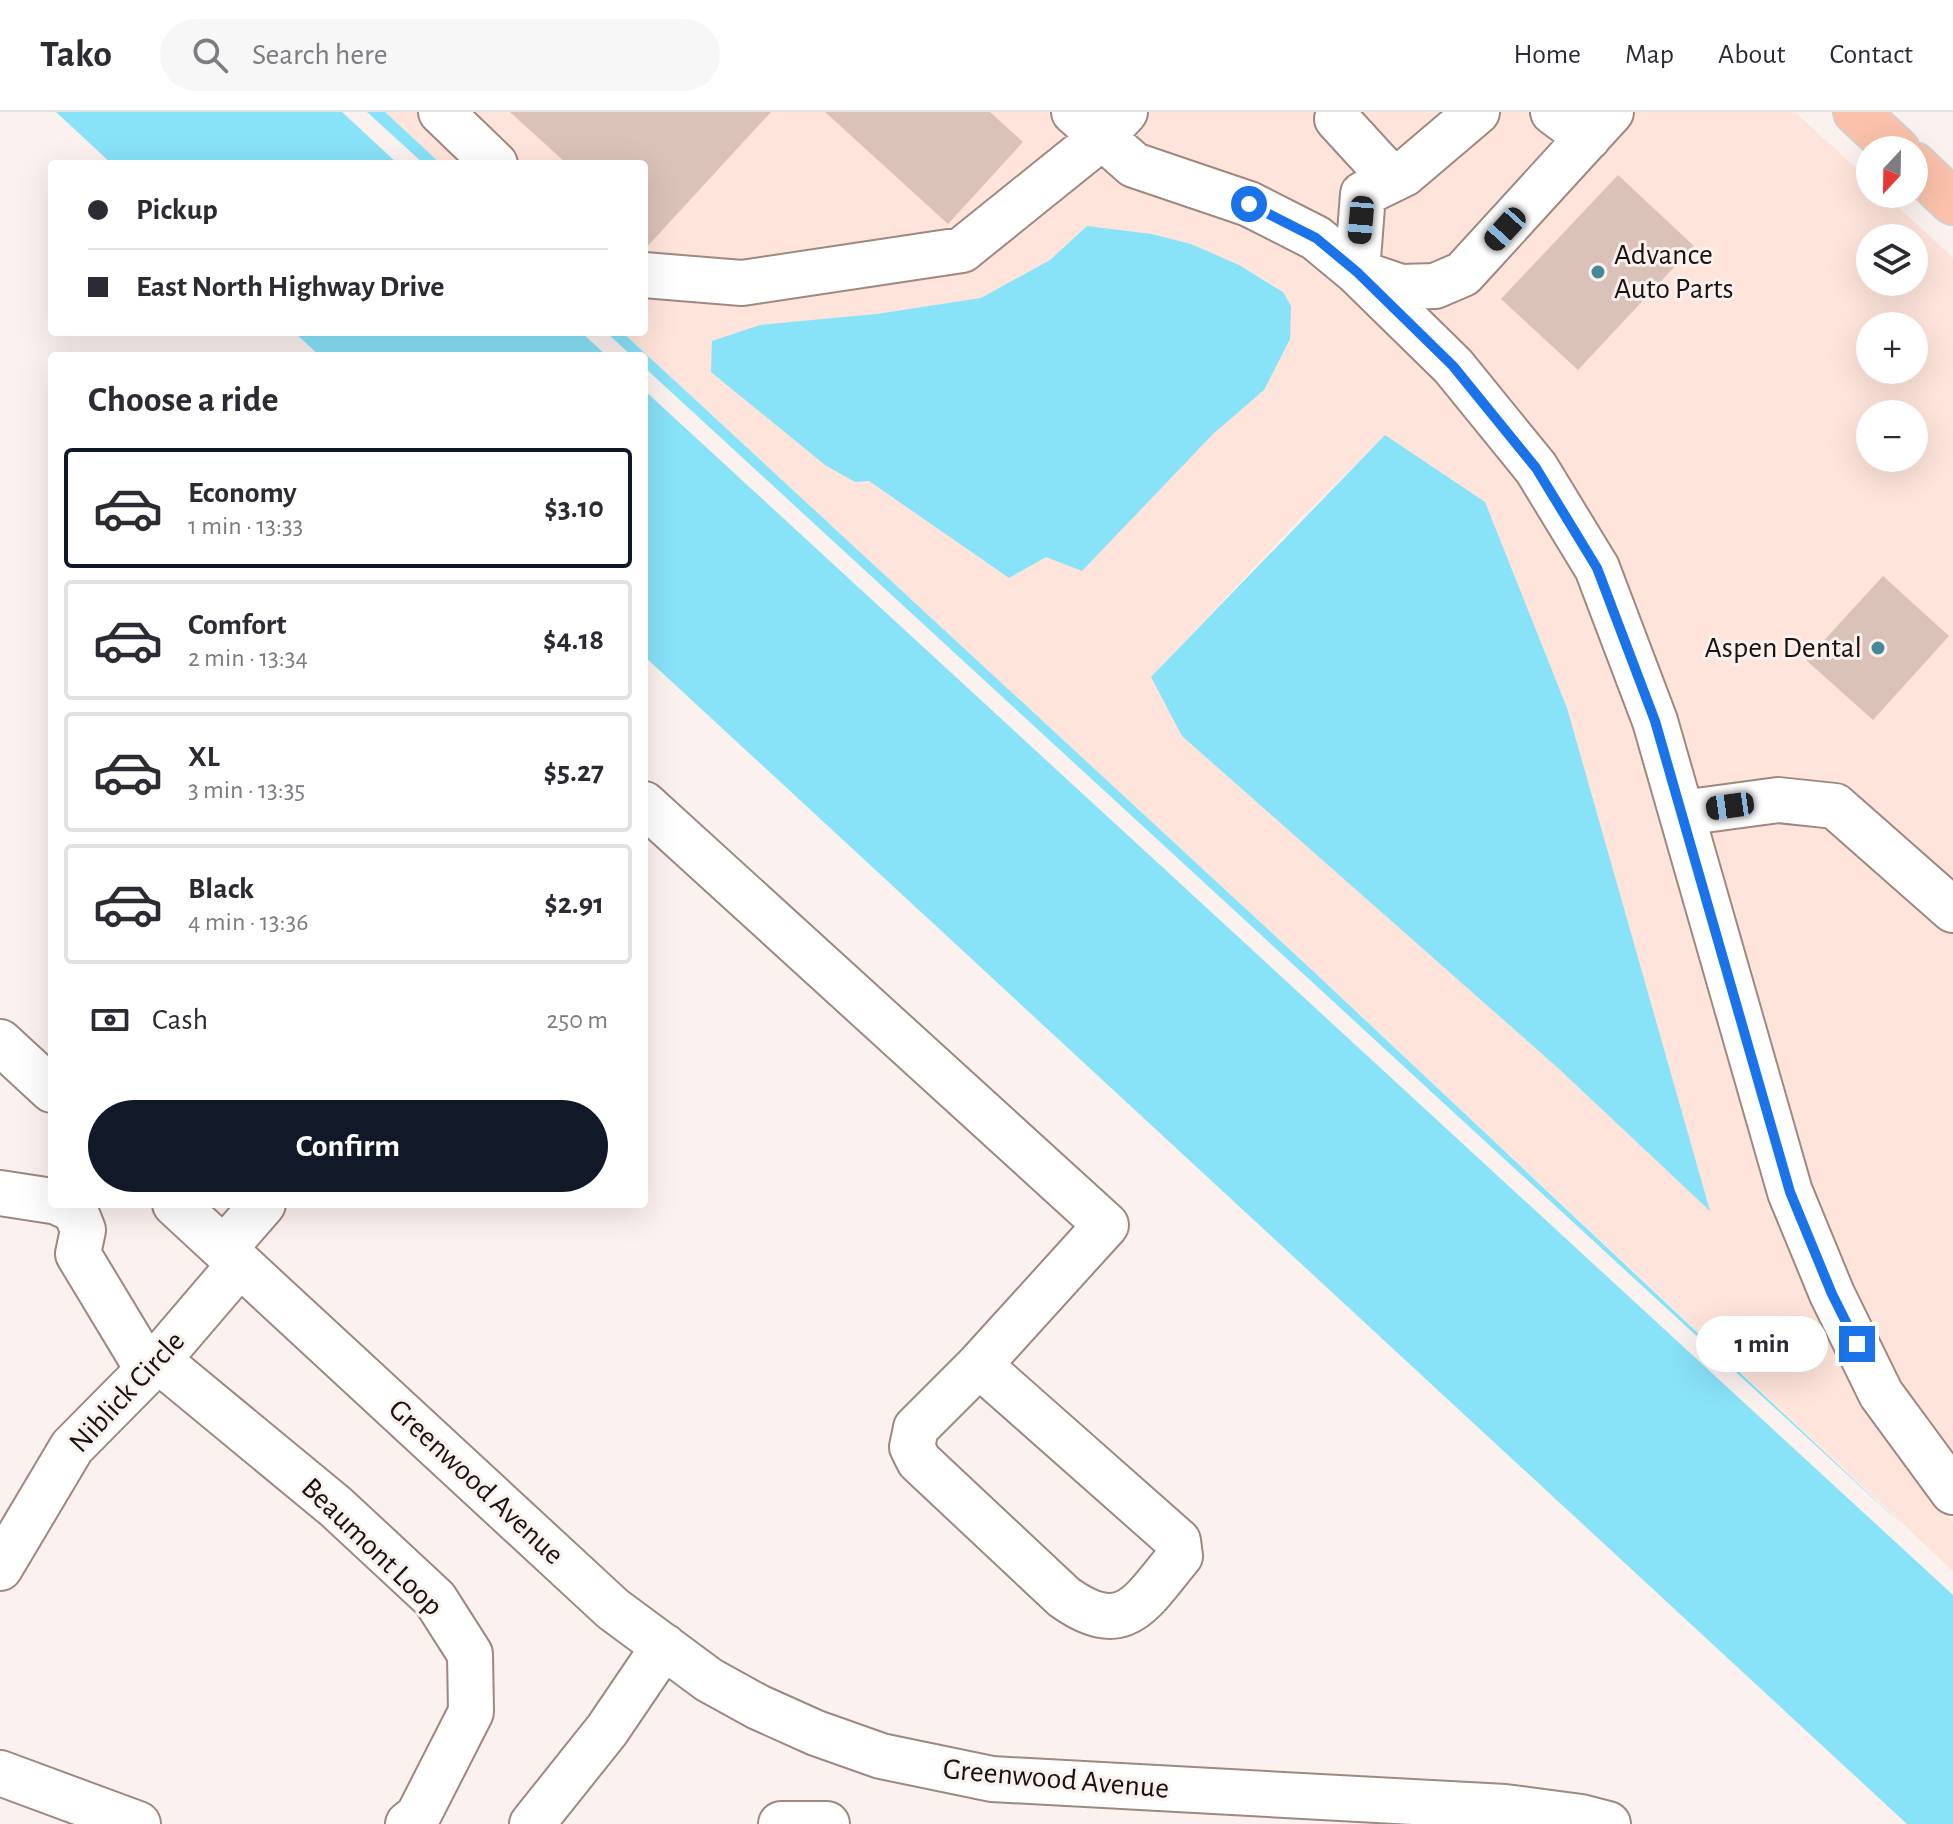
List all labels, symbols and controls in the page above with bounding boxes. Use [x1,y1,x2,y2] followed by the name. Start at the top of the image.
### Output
[160,19,720,91] search box
[188,33,232,77] icon: search
[40,36,112,74] text: Tako
[252,40,388,70] text: Search here
[1514,41,1581,69] text: Home
[1625,41,1674,69] text: Map
[1718,41,1786,69] text: About
[1830,41,1913,69] text: Contact
[1856,136,1928,208] north arrow
[1856,136,1928,472] map controls
[1231,186,1267,222] route start
[136,195,218,225] text: Pickup
[1347,195,1375,245] car
[1480,203,1530,255] car
[1856,224,1928,296] button: layers
[1614,240,1734,304] place label: Advance Auto Parts
[1589,263,1607,281] marker: Advance Auto Parts
[136,272,444,302] text: East North Highway Drive
[1856,312,1928,384] button: +
[88,382,278,418] text: Choose a ride
[1856,400,1928,472] button: −
[92,472,164,544] icon: car
[188,478,297,508] text: Economy
[544,493,604,523] text: $3.10
[188,513,303,539] text: 1 min · 13:33
[92,604,164,676] icon: car
[188,610,287,640] text: Comfort
[543,625,604,655] text: $4.18
[1705,633,1862,663] place label: Aspen Dental
[1869,639,1887,657] marker: Aspen Dental
[188,645,308,671] text: 2 min · 13:34
[92,736,164,808] icon: car
[188,742,220,772] text: XL
[544,757,604,787] text: $5.27
[188,777,305,803] text: 3 min · 13:35
[1705,791,1755,821] car
[92,868,164,940] icon: car
[188,874,254,904] text: Black
[544,889,604,919] text: $2.91
[188,909,308,935] text: 4 min · 13:36
[88,998,132,1042] icon: cash
[152,1005,208,1035] text: Cash
[546,1007,608,1033] text: 250 m
[88,1100,608,1192] button: Confirm
[1697,1316,1829,1372] callout: 1 min
[64,1326,190,1458] street label: Niblick Circle
[1839,1326,1875,1362] route end
[1735,1331,1789,1357] text: 1 min
[383,1394,569,1570] street label: Greenwood Avenue
[295,1472,449,1622] street label: Beaumont Loop
[942,1754,1170,1804] street label: Greenwood Avenue

